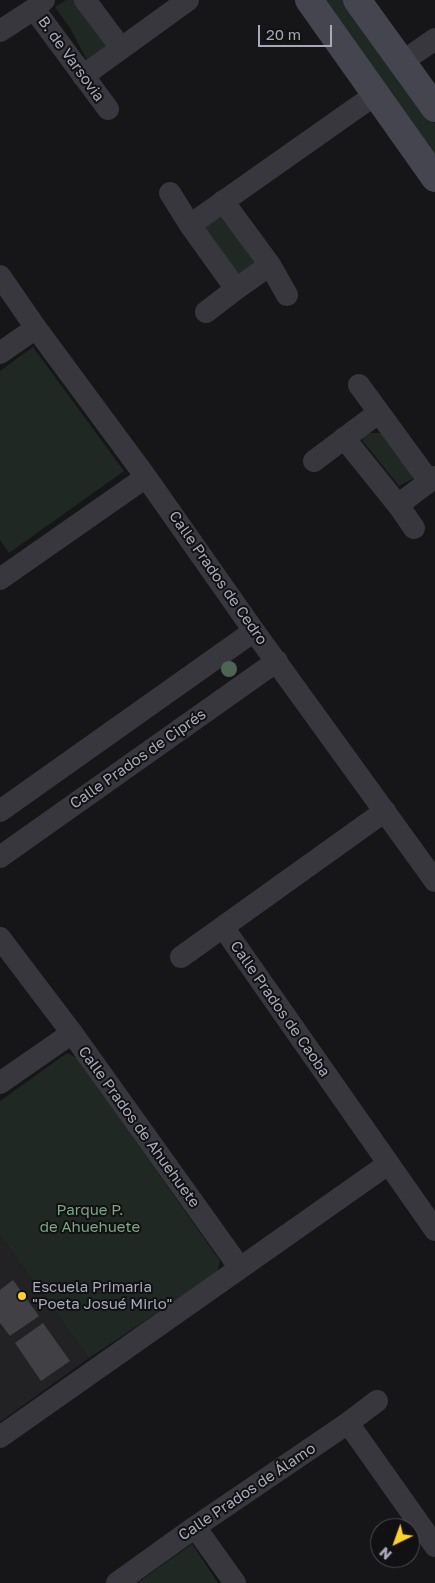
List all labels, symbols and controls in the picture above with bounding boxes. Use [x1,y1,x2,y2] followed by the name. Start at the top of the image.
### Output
[34,13,108,105] street label: B. de Varsovia
[260,15,334,47] scale bar
[266,25,301,43] text: 20 m
[165,508,271,648] street label: Calle Prados de Cedro
[66,705,210,813] street label: Calle Prados de Ciprés
[226,938,334,1080] street label: Calle Prados de Caoba
[74,1043,204,1211] street label: Calle Prados de Ahuehuete
[40,1201,140,1236] park label: Parque P. de Ahuehuete
[32,1278,172,1313] place label: Escuela Primaria "Poeta Josué Mirlo"
[16,1290,28,1302] marker: Escuela Primaria "Poeta Josué Mirlo"
[175,1439,319,1545] street label: Calle Prados de Álamo
[370,1518,420,1568] north arrow
[376,1544,395,1564] text: N

